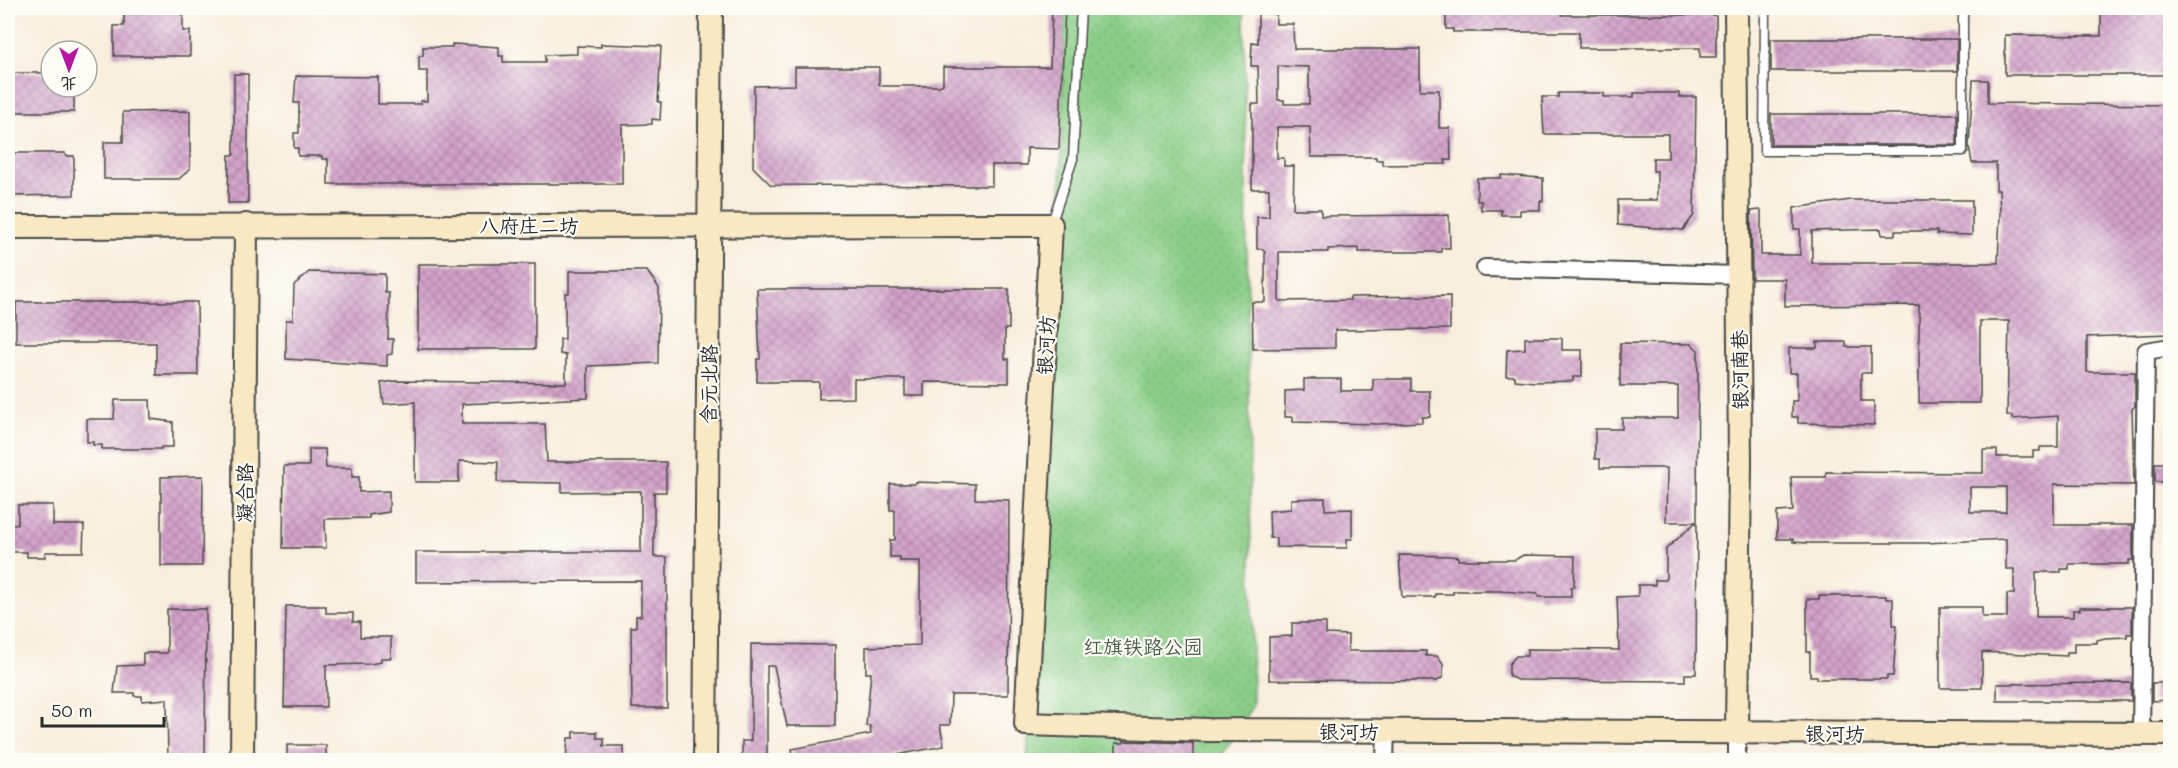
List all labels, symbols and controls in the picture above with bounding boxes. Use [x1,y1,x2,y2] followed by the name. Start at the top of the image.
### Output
[39,39,99,99] north arrow
[61,74,77,95] text: 北
[479,212,579,238] street label: 八府庄二坊
[1030,314,1060,376] street label: 银河坊
[1725,329,1753,410] street label: 银河南巷
[694,343,722,424] street label: 含元北路
[231,462,257,523] street label: 凝合路
[1083,633,1203,659] park label: 红旗铁路公园
[42,690,164,728] scale bar
[51,698,93,722] text: 50 m
[1319,718,1379,744] street label: 银河坊
[1805,720,1865,746] street label: 银河坊

